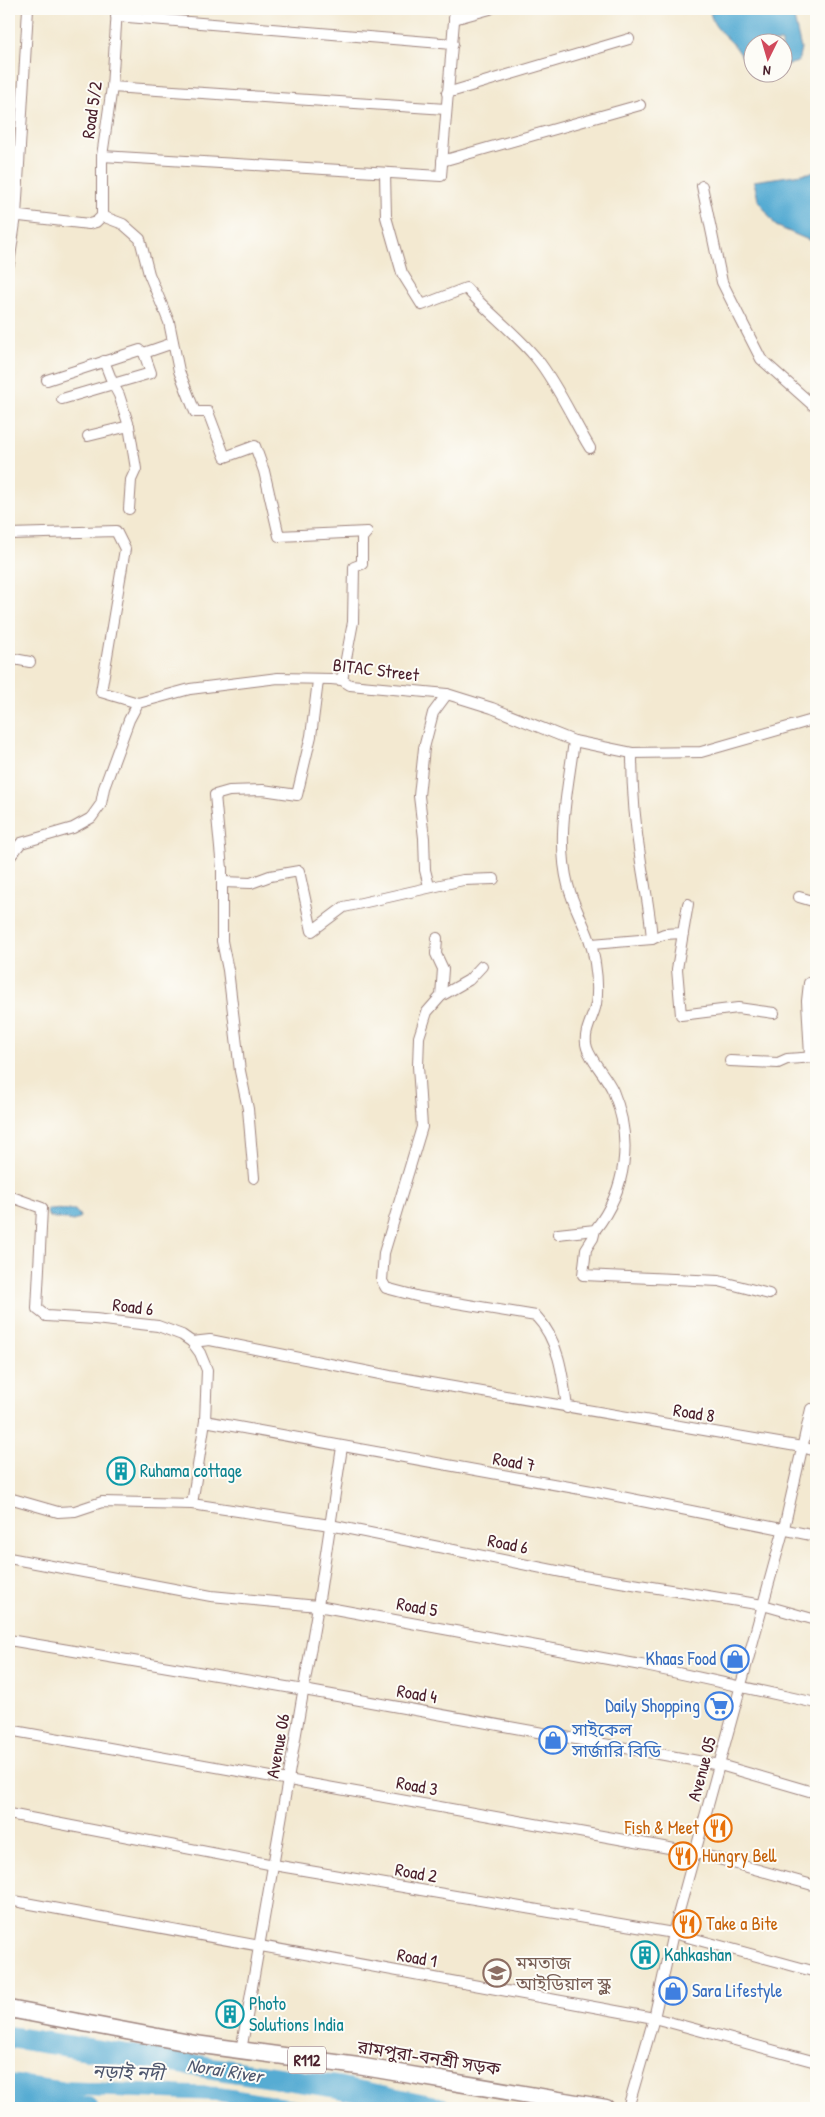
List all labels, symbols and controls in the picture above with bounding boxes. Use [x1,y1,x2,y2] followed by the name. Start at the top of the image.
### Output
[742,32,792,82] north arrow
[762,62,771,81] text: N
[75,79,108,140] street label: Road 5/2
[332,652,421,687] street label: BITAC Street
[111,1292,155,1321] street label: Road 6
[672,1397,717,1428] street label: Road 8
[491,1446,537,1478] street label: Road 7
[106,1456,136,1486] building icon: Ruhama cottage
[140,1458,242,1483] place label: Ruhama cottage
[486,1527,531,1560] street label: Road 6
[395,1591,440,1622] street label: Road 5
[720,1644,750,1674] shop icon: Khaas Food
[646,1646,716,1671] place label: Khaas Food
[395,1678,439,1709] street label: Road 4
[704,1691,734,1721] supermarket icon: Daily Shopping
[605,1693,700,1718] place label: Daily Shopping
[260,1712,295,1780] street label: Avenue 06
[571,1717,661,1763] place label: সাইকেল সার্জারি বিডি
[538,1725,568,1755] shop icon: সাইকেল সার্জারি বিডি
[681,1734,722,1804] street label: Avenue 05
[394,1770,440,1801] street label: Road 3
[703,1813,733,1843] restaurant icon: Fish & Meet
[624,1815,700,1840] place label: Fish & Meet
[668,1841,698,1871] restaurant icon: Hungry Bell
[702,1843,777,1868] place label: Hungry Bell
[393,1857,440,1889] street label: Road 2
[672,1909,702,1939] restaurant icon: Take a Bite
[706,1911,778,1936] place label: Take a Bite
[630,1940,660,1970] building icon: Kahkashan
[395,1942,439,1973] street label: Road 1
[664,1942,732,1967] place label: Kahkashan
[515,1950,611,1996] place label: মমতাজ আইডিয়াল স্কুল
[482,1958,512,1988] school or university icon: মমতাজ আইডিয়াল স্কুল
[658,1976,688,2006] shop icon: Sara Lifestyle
[692,1978,783,2003] place label: Sara Lifestyle
[249,1991,344,2037] place label: Photo Solutions India
[215,1999,245,2029] building icon: Photo Solutions India
[355,2034,503,2081] street label: রামপুরা-বনশ্রী সড়ক
[288,2046,326,2074] road number: R112
[185,2051,267,2089] water label: Norai River
[92,2058,168,2086] water label: নড়াই নদী

